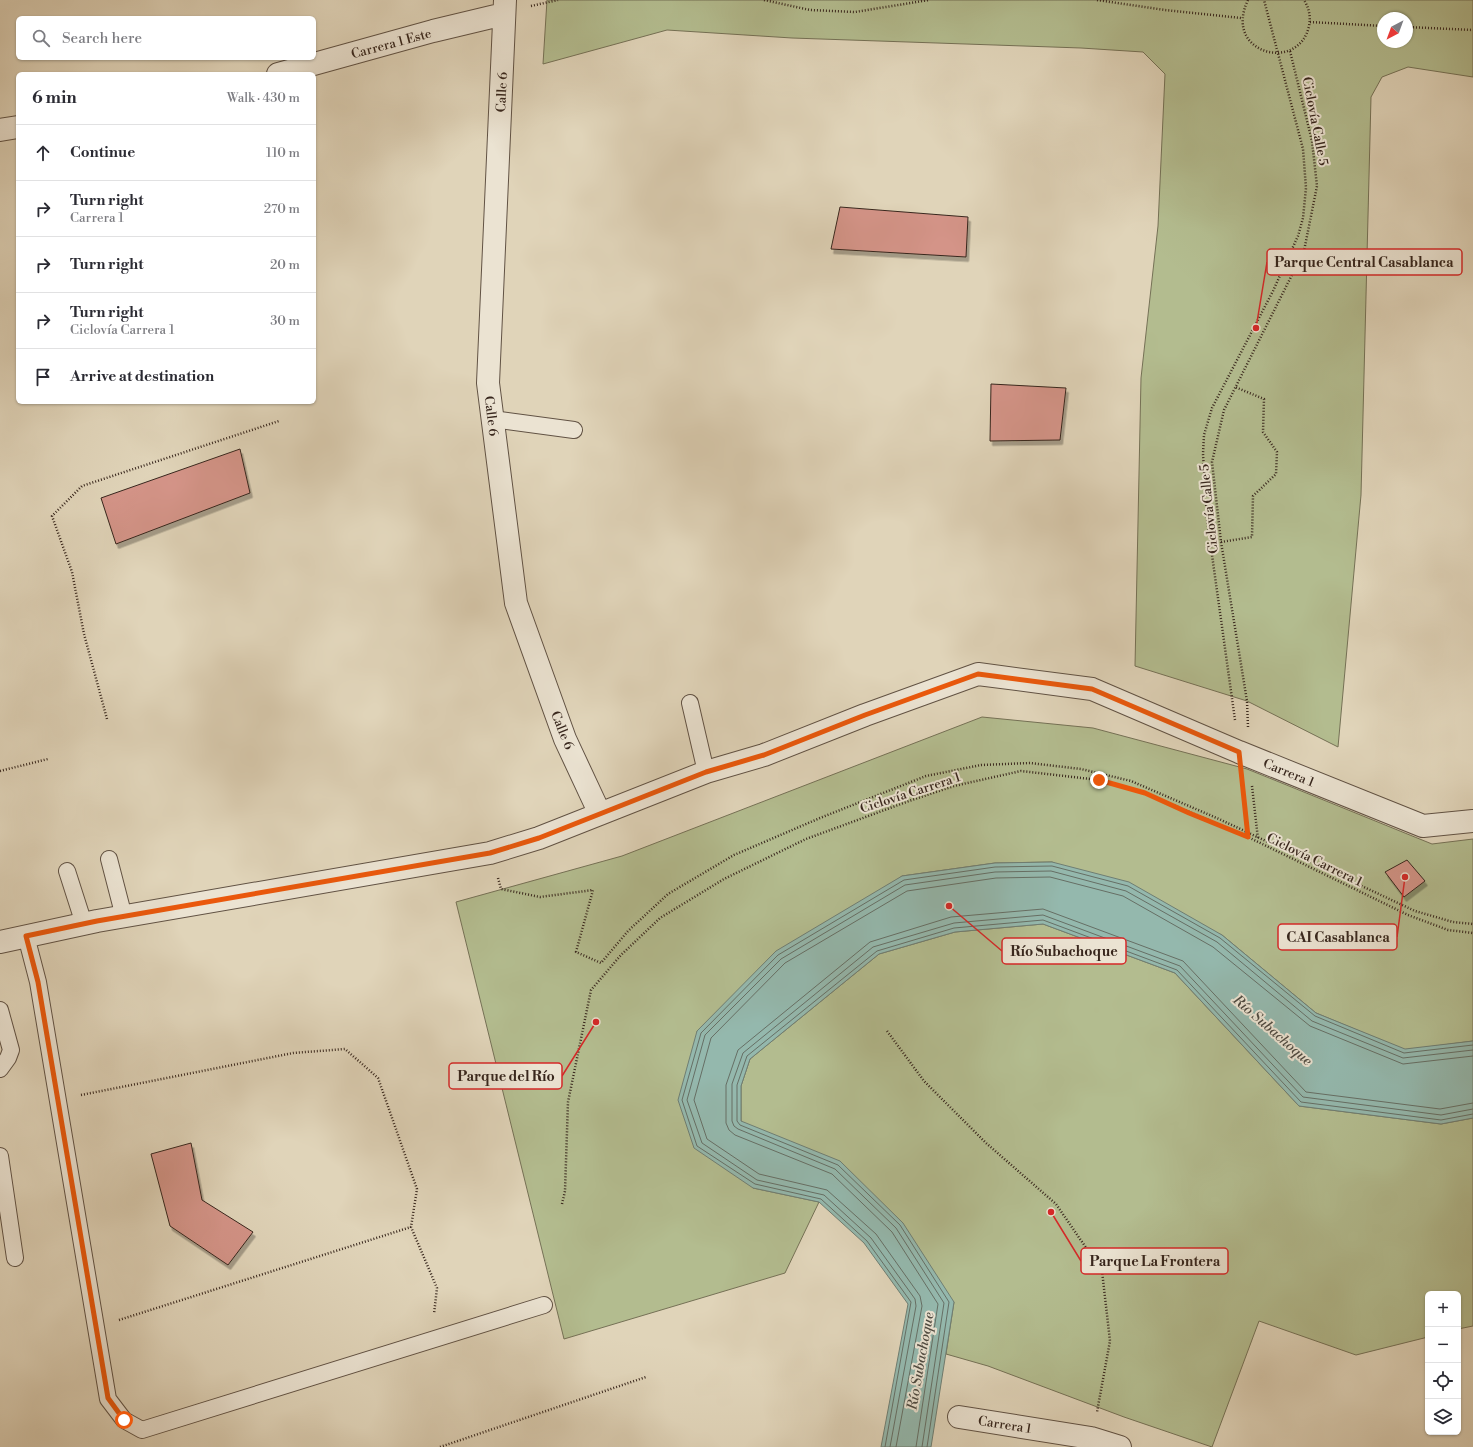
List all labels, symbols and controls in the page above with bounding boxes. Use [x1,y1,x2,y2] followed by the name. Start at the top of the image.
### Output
[1377,12,1413,48] north arrow
[16,16,316,60] search box
[349,25,434,62] street label: Carrera 1 Este
[30,27,52,49] icon: search
[62,29,142,48] text: Search here
[493,71,511,113] street label: Calle 6
[1299,75,1331,167] street label: Ciclovía Calle 5
[32,87,77,109] text: 6 min
[227,90,300,106] text: Walk · 430 m
[32,142,54,164] icon: ahead
[70,143,135,162] text: Continue
[266,145,300,161] text: 110 m
[70,191,144,210] text: Turn right
[32,198,54,220] icon: right
[264,201,300,217] text: 270 m
[70,210,124,226] text: Carrera 1
[1267,249,1462,275] callout: Parque Central Casablanca
[32,254,54,276] icon: right
[1274,254,1454,272] text: Parque Central Casablanca
[70,255,144,274] text: Turn right
[270,257,300,273] text: 20 m
[70,303,144,322] text: Turn right
[32,310,54,332] icon: right
[270,313,300,329] text: 30 m
[70,322,174,338] text: Ciclovía Carrera 1
[32,366,54,388] icon: arrive
[70,367,214,386] text: Arrive at destination
[481,395,501,437] street label: Calle 6
[1196,463,1222,555] street label: Ciclovía Calle 5
[547,709,577,752] street label: Calle 6
[1261,755,1317,791] street label: Carrera 1
[858,769,963,817] street label: Ciclovía Carrera 1
[1090,771,1108,789] route end
[1264,830,1365,890] street label: Ciclovía Carrera 1
[1278,924,1397,950] callout: CAI Casablanca
[1286,929,1390,947] text: CAI Casablanca
[1002,938,1126,964] callout: Río Subachoque
[1010,943,1118,961] text: Río Subachoque
[1228,991,1316,1070] water label: Río Subachoque
[449,1063,562,1089] callout: Parque del Río
[457,1068,555,1086] text: Parque del Río
[1081,1248,1228,1274] callout: Parque La Frontera
[1090,1253,1221,1271] text: Parque La Frontera
[1425,1291,1461,1435] map controls
[1425,1291,1461,1327] button: +
[903,1310,939,1412] water label: Río Subachoque
[1425,1327,1461,1363] button: −
[1425,1363,1461,1399] button: locate
[1425,1399,1461,1435] button: layers
[115,1411,133,1429] route start
[977,1413,1033,1437] street label: Carrera 1

